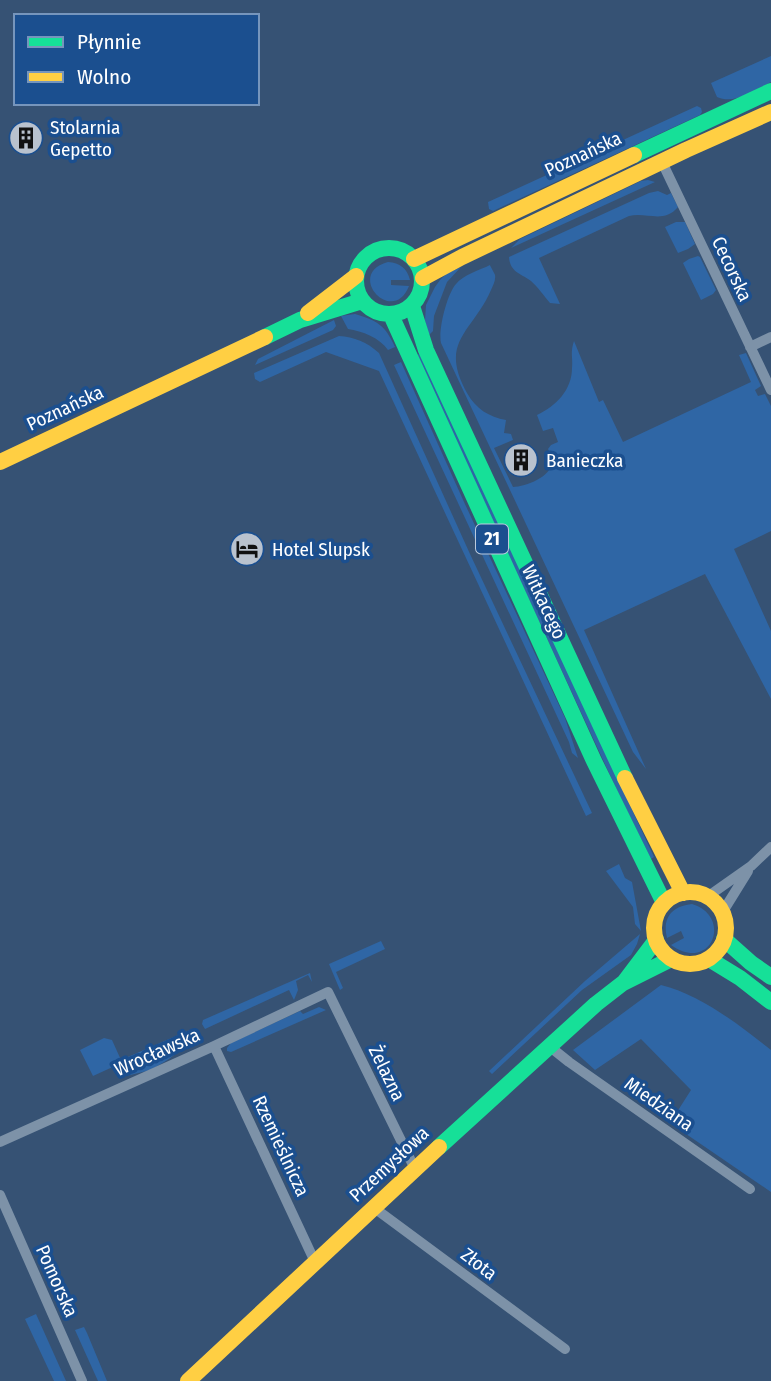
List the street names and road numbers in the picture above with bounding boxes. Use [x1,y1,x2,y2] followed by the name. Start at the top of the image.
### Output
[541,126,625,182] street label: Poznańska
[707,233,757,305] street label: Cecorska
[23,380,107,436] street label: Poznańska
[476,524,508,554] road number: 21
[517,561,571,643] street label: Witkacego
[111,1023,203,1081] street label: Wrocławska
[364,1041,410,1105] street label: Żelazna
[620,1072,698,1136] street label: Miedziana
[248,1092,314,1200] street label: Rzemieślnicza
[344,1121,434,1207] street label: Przemysłowa
[31,1241,83,1321] street label: Pomorska
[456,1243,502,1285] street label: Złota

